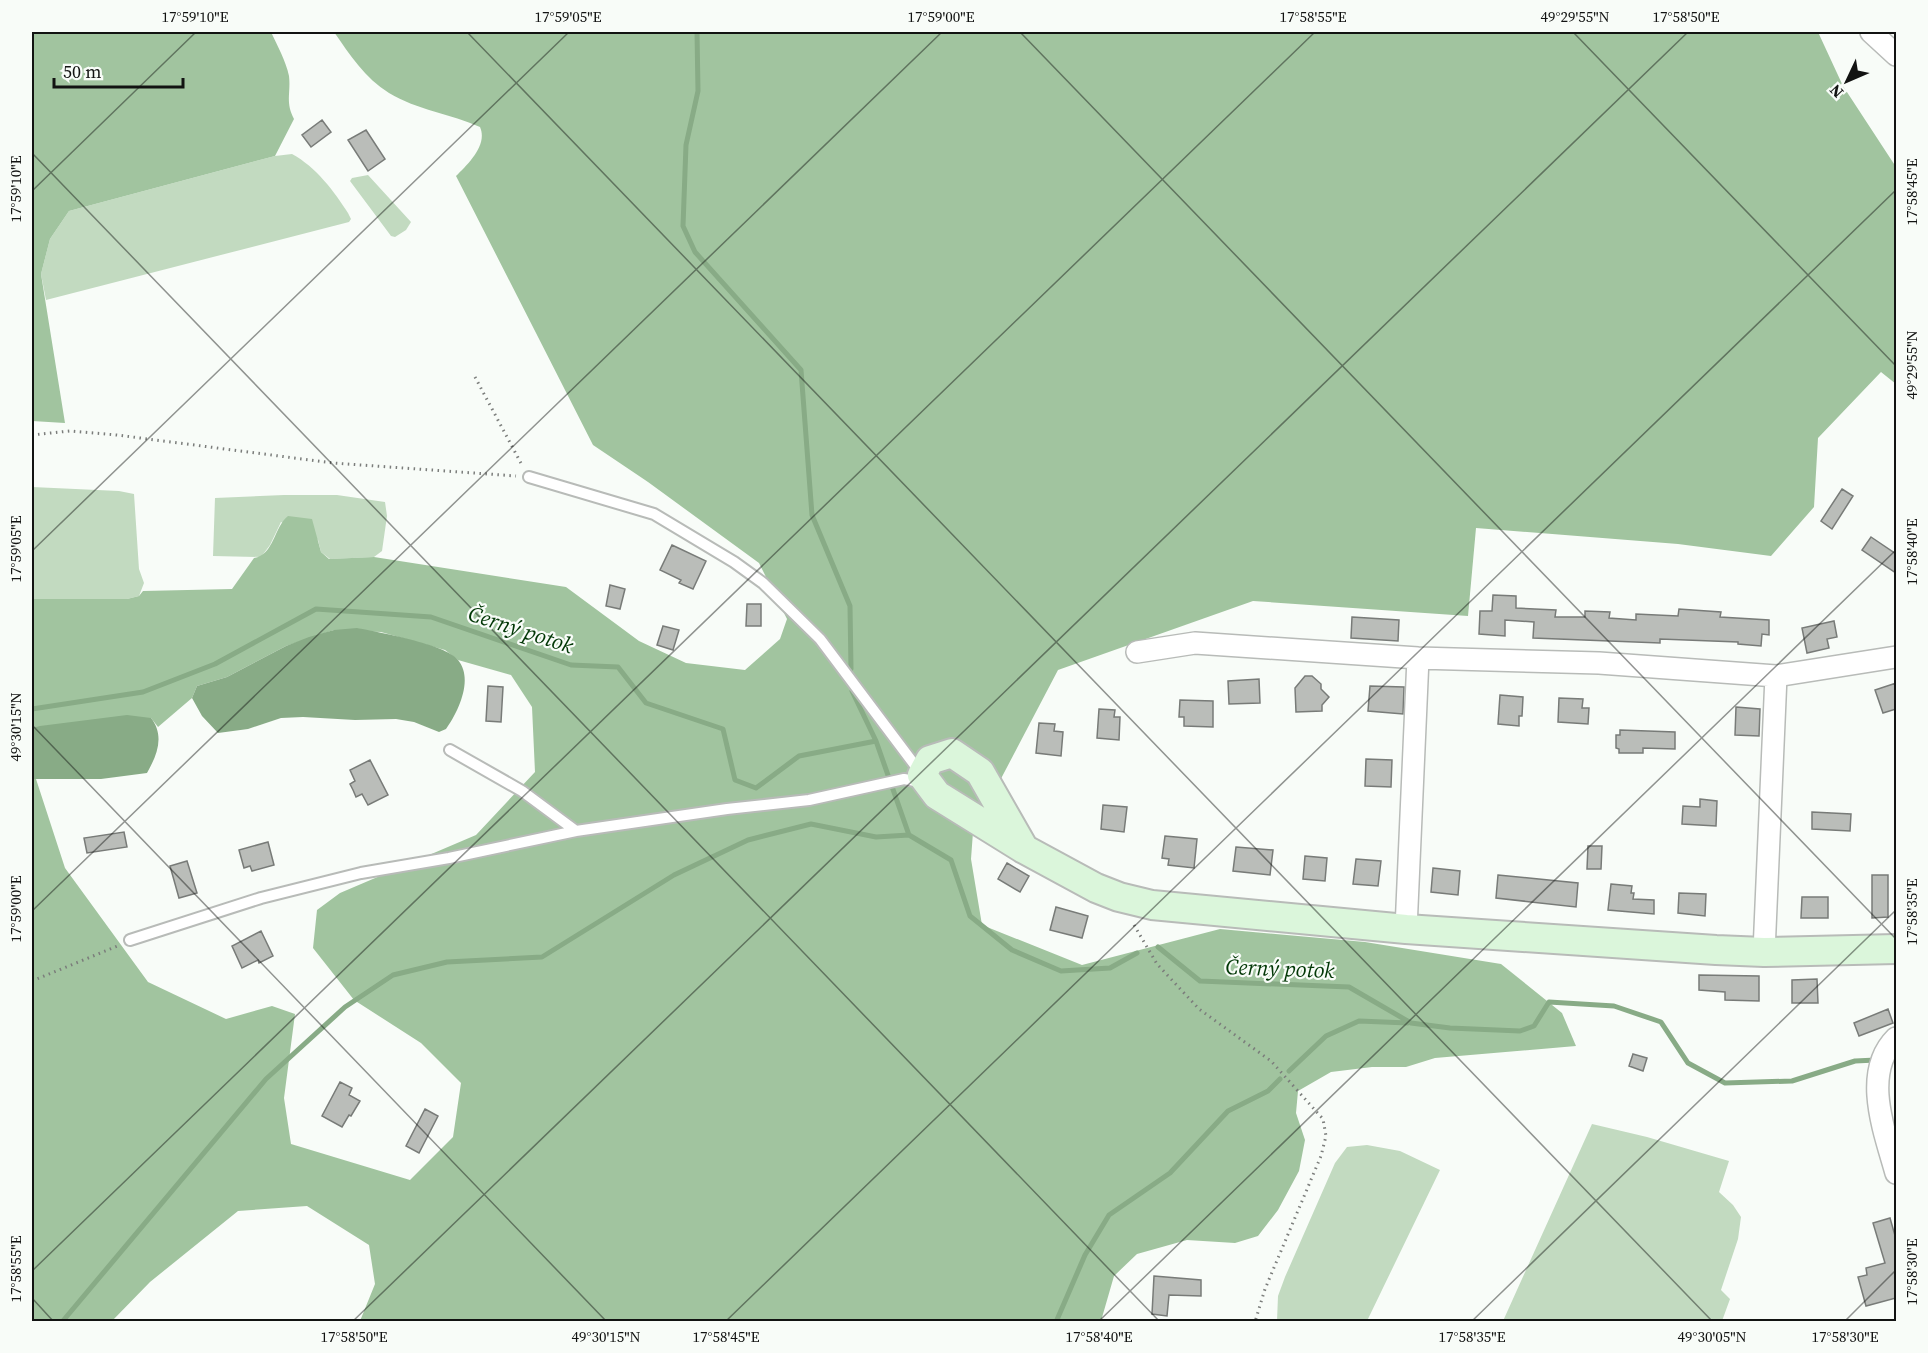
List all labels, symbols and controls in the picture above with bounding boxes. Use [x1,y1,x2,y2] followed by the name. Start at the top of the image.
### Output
[161,6,229,27] text: 17°59'10"E
[534,6,602,27] text: 17°59'05"E
[907,6,975,27] text: 17°59'00"E
[1279,6,1347,27] text: 17°58'55"E
[1540,6,1610,27] text: 49°29'55"N
[1652,6,1720,27] text: 17°58'50"E
[54,51,183,89] scale bar
[1817,51,1877,111] north arrow
[63,59,101,84] text: 50 m
[1824,79,1848,103] text: N
[5,155,26,223] text: 17°59'10"E
[1901,158,1922,226] text: 17°58'45"E
[1901,330,1922,400] text: 49°29'55"N
[5,515,26,583] text: 17°59'05"E
[1901,518,1922,586] text: 17°58'40"E
[465,598,578,660] water label: Černý potok
[5,692,26,762] text: 49°30'15"N
[5,875,26,943] text: 17°59'00"E
[1901,878,1922,946] text: 17°58'35"E
[1225,951,1336,985] water label: Černý potok
[5,1235,26,1303] text: 17°58'55"E
[1901,1238,1922,1306] text: 17°58'30"E
[320,1326,388,1347] text: 17°58'50"E
[571,1326,641,1347] text: 49°30'15"N
[692,1326,760,1347] text: 17°58'45"E
[1065,1326,1133,1347] text: 17°58'40"E
[1438,1326,1506,1347] text: 17°58'35"E
[1677,1326,1747,1347] text: 49°30'05"N
[1811,1326,1879,1347] text: 17°58'30"E

